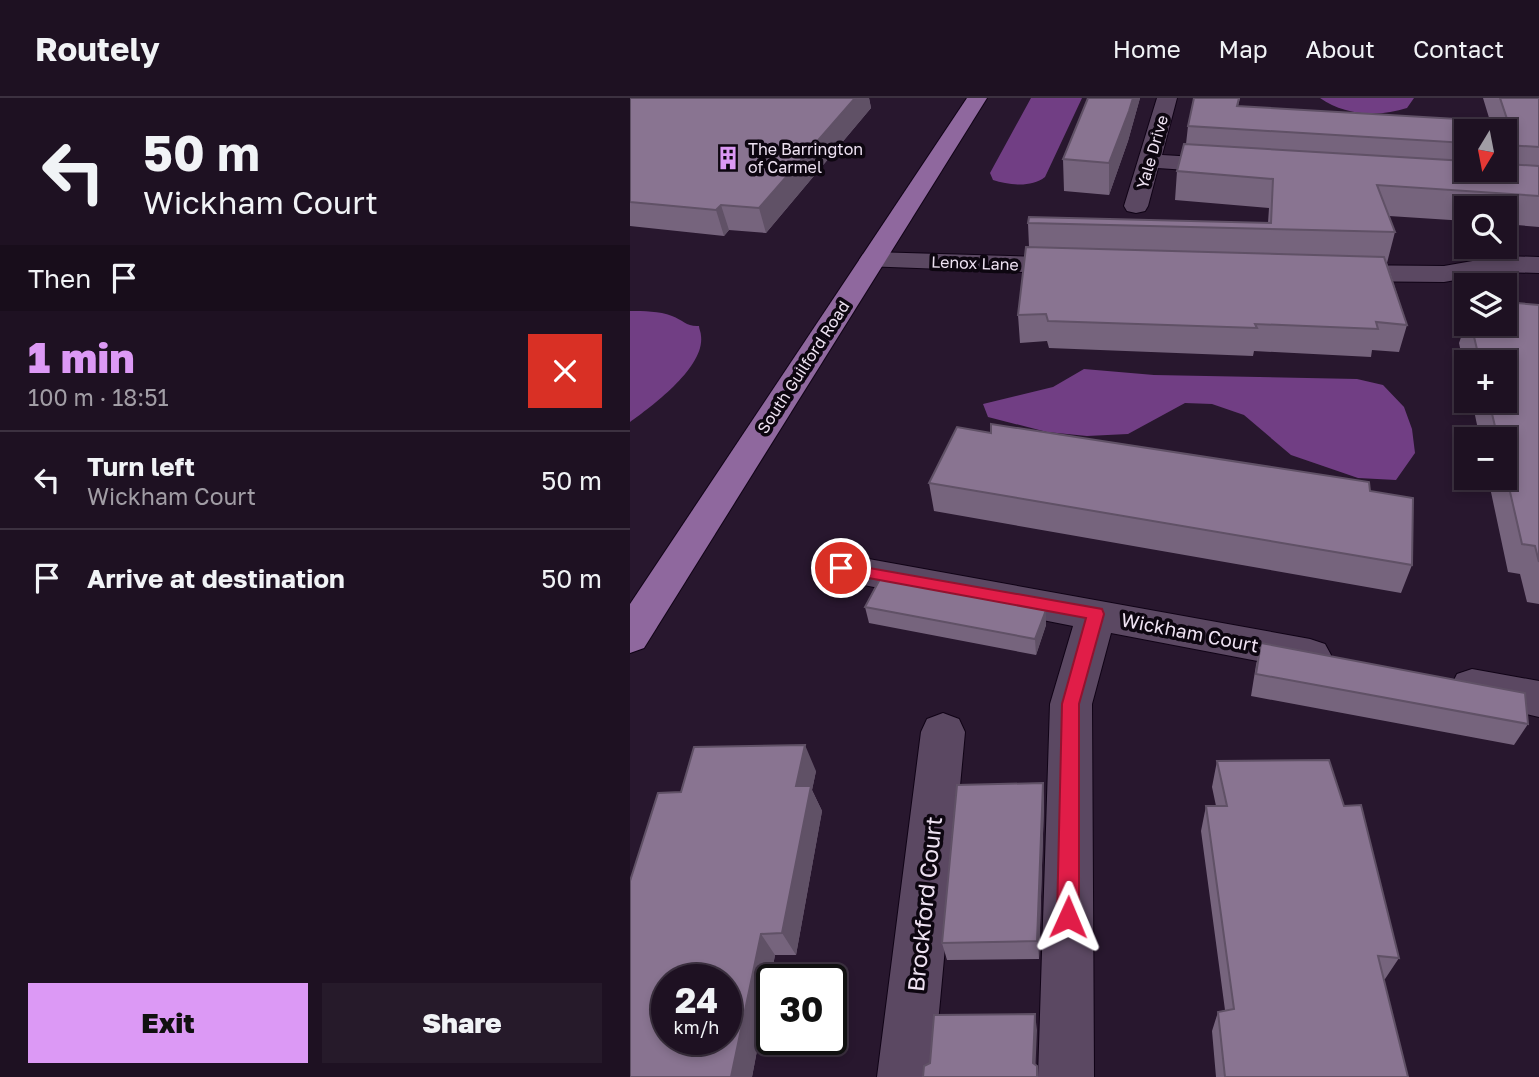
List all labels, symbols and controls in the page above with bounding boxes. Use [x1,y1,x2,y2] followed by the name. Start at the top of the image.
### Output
[35,29,160,68] text: Routely
[1113,34,1181,63] text: Home
[1219,34,1268,63] text: Map
[1306,34,1375,63] text: About
[1413,34,1504,63] text: Contact
[1132,113,1172,191] street label: Yale Drive
[1454,119,1517,182] north arrow
[1454,119,1517,490] map controls
[143,123,260,182] text: 50 m
[28,126,119,217] icon: left
[748,139,863,177] place label: The Barrington of Carmel
[714,144,742,172] building icon: The Barrington of Carmel
[143,183,378,221] text: Wickham Court
[1454,196,1517,259] button: search
[931,251,1019,275] street label: Lenox Lane
[105,259,143,297] icon: arrive
[28,263,91,294] text: Then
[1454,273,1517,336] button: layers
[753,297,853,437] street label: South Guilford Road
[28,332,135,382] text: 1 min
[528,334,602,408] button: close
[1454,350,1517,413] button: +
[28,383,169,411] text: 100 m · 18:51
[1454,427,1517,490] button: −
[87,451,195,482] text: Turn left
[28,461,66,499] icon: left
[541,465,602,496] text: 50 m
[87,482,256,510] text: Wickham Court
[811,538,871,598] pin
[822,549,860,587] icon: arrive
[28,559,66,597] icon: arrive
[87,563,345,594] text: Arrive at destination
[541,563,602,594] text: 50 m
[1119,607,1261,657] street label: Wickham Court
[901,815,947,993] street label: Brockford Court
[1031,880,1105,954] position arrow
[756,964,847,1055] speed limit sign: 30
[675,979,718,1021] text: 24
[28,983,308,1063] button: Exit
[322,983,602,1063] button: Share
[674,1016,719,1038] text: km/h

